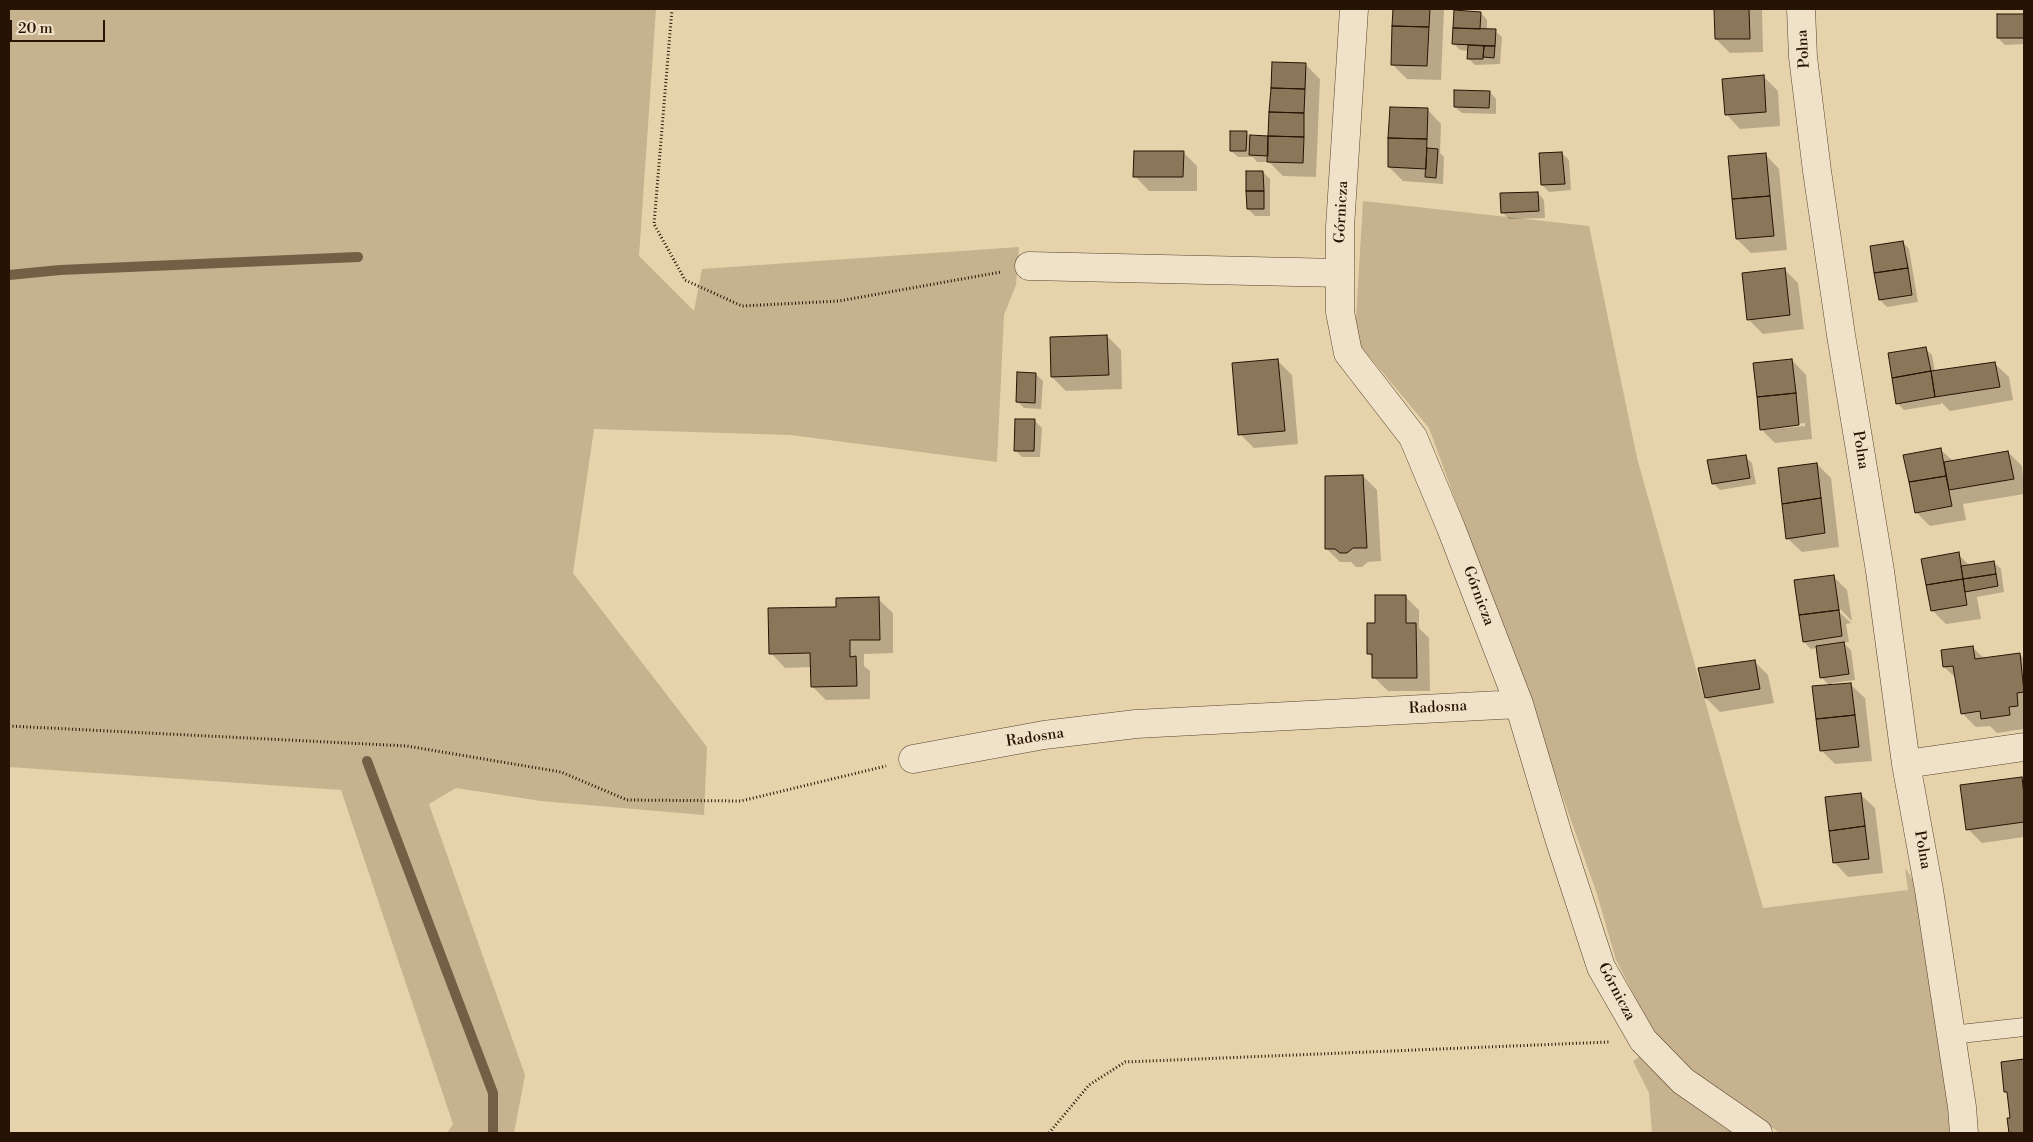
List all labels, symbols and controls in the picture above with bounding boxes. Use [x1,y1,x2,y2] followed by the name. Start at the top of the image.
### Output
[12,10,108,42] scale bar
[18,19,53,38] text: 20 m
[1794,29,1814,69] street label: Polna
[1331,180,1353,244] street label: Górnicza
[1848,430,1872,470] street label: Polna
[1458,564,1498,628] street label: Górnicza
[1408,697,1468,719] street label: Radosna
[1005,725,1065,751] street label: Radosna
[1910,829,1934,871] street label: Polna
[1593,960,1639,1024] street label: Górnicza

